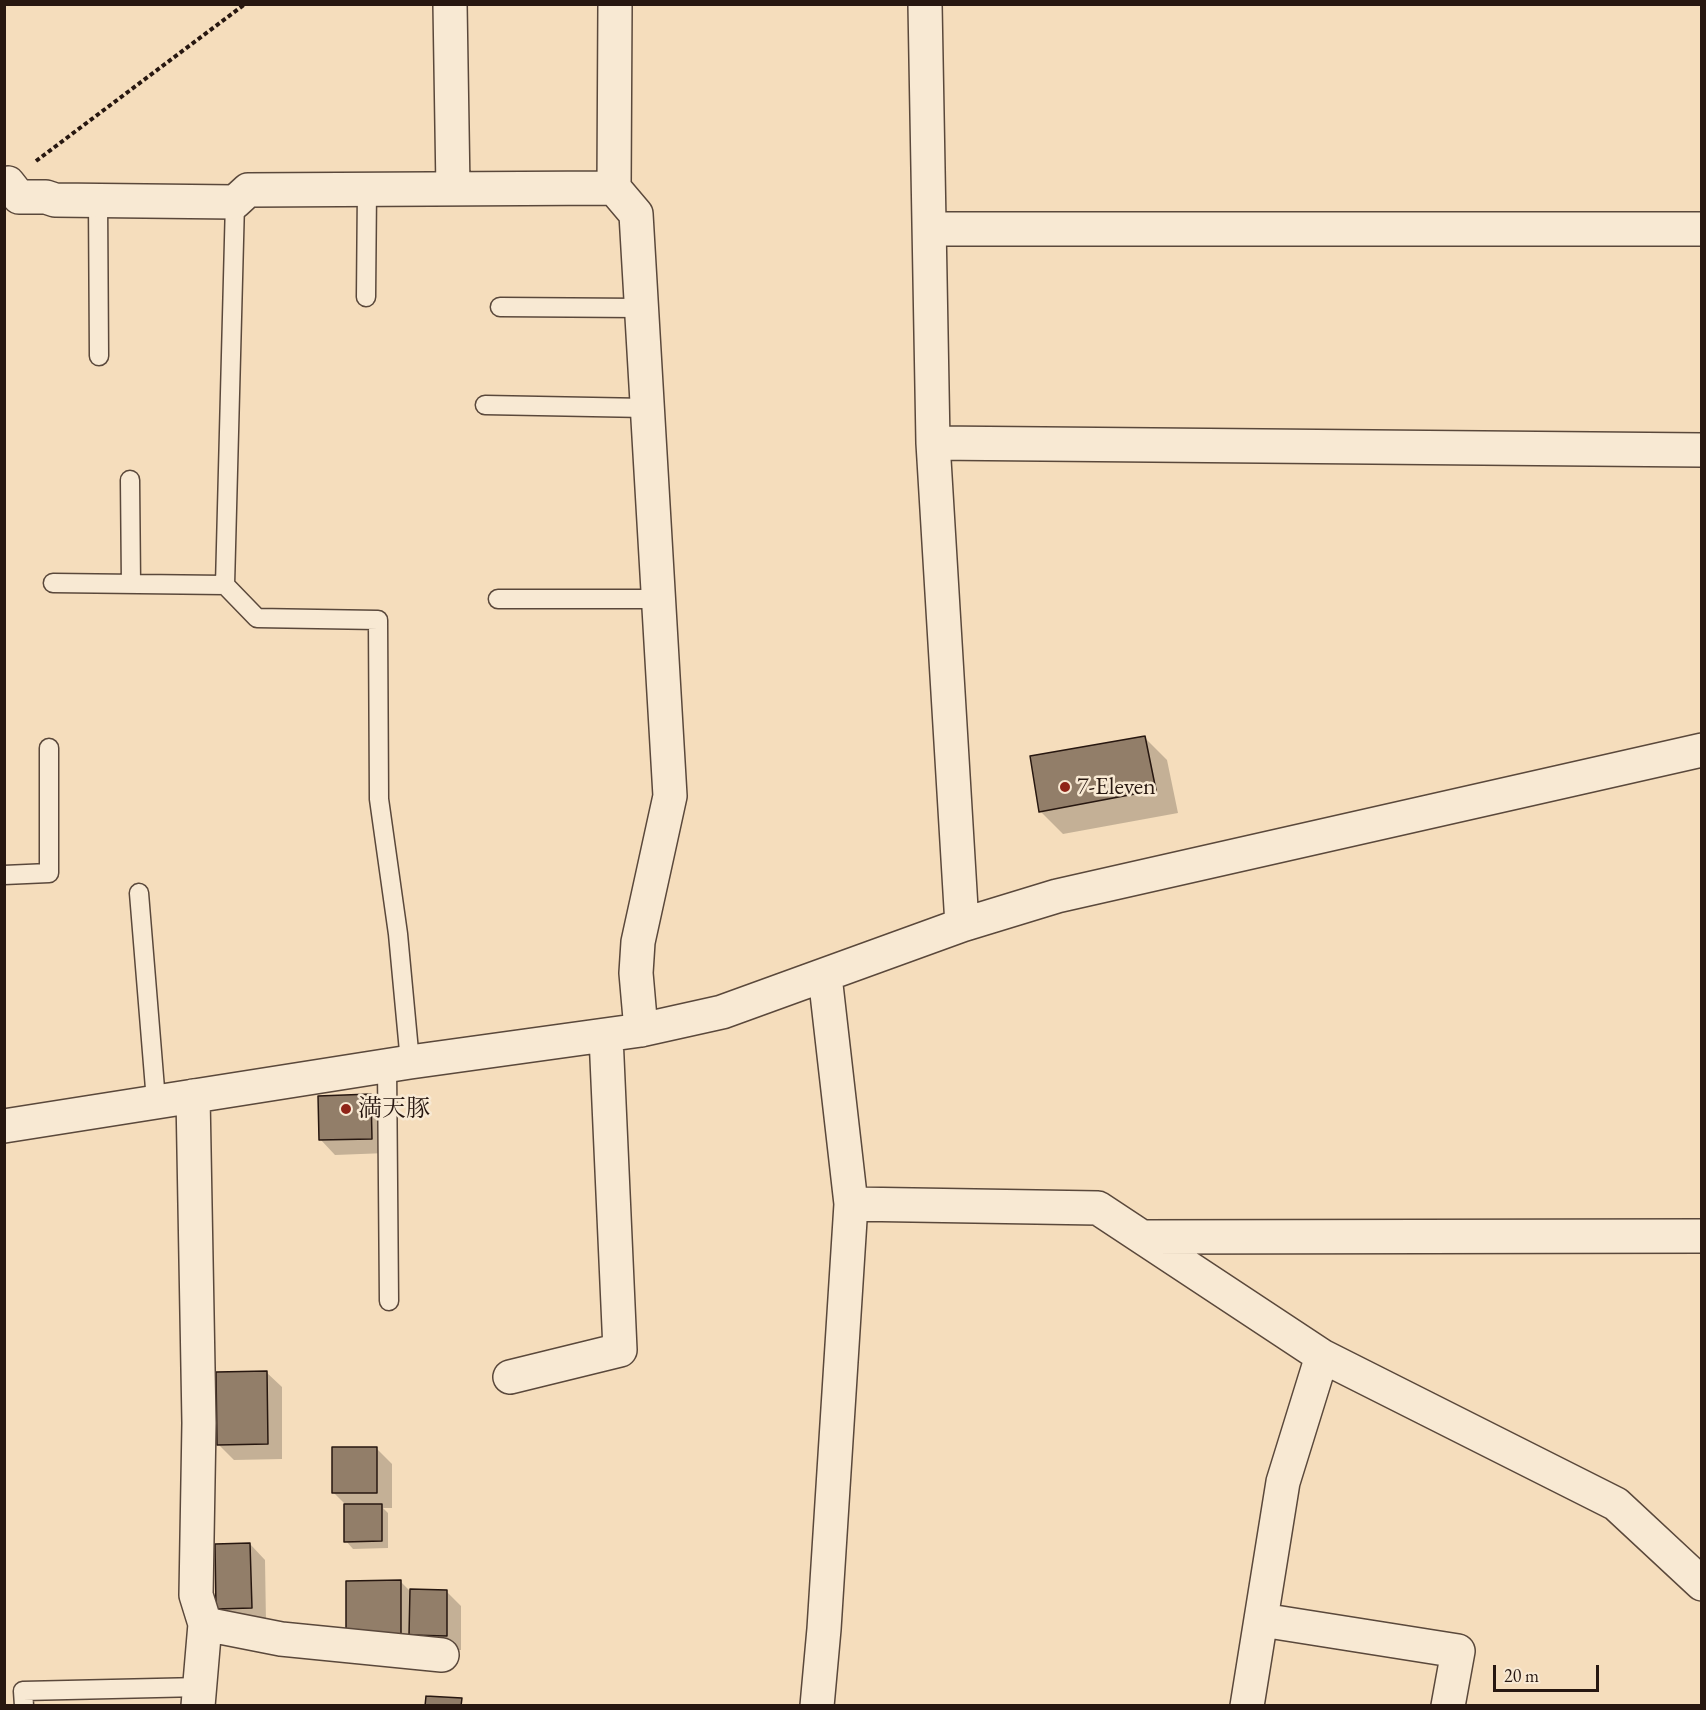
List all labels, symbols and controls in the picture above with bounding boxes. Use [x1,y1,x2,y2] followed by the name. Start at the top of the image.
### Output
[1077,773,1156,801] place label: 7-Eleven
[1058,780,1072,794] marker: 7-Eleven
[358,1095,430,1123] place label: 満天豚
[339,1102,353,1116] marker: 満天豚
[1496,1653,1602,1691] scale bar
[1504,1664,1539,1687] text: 20 m

